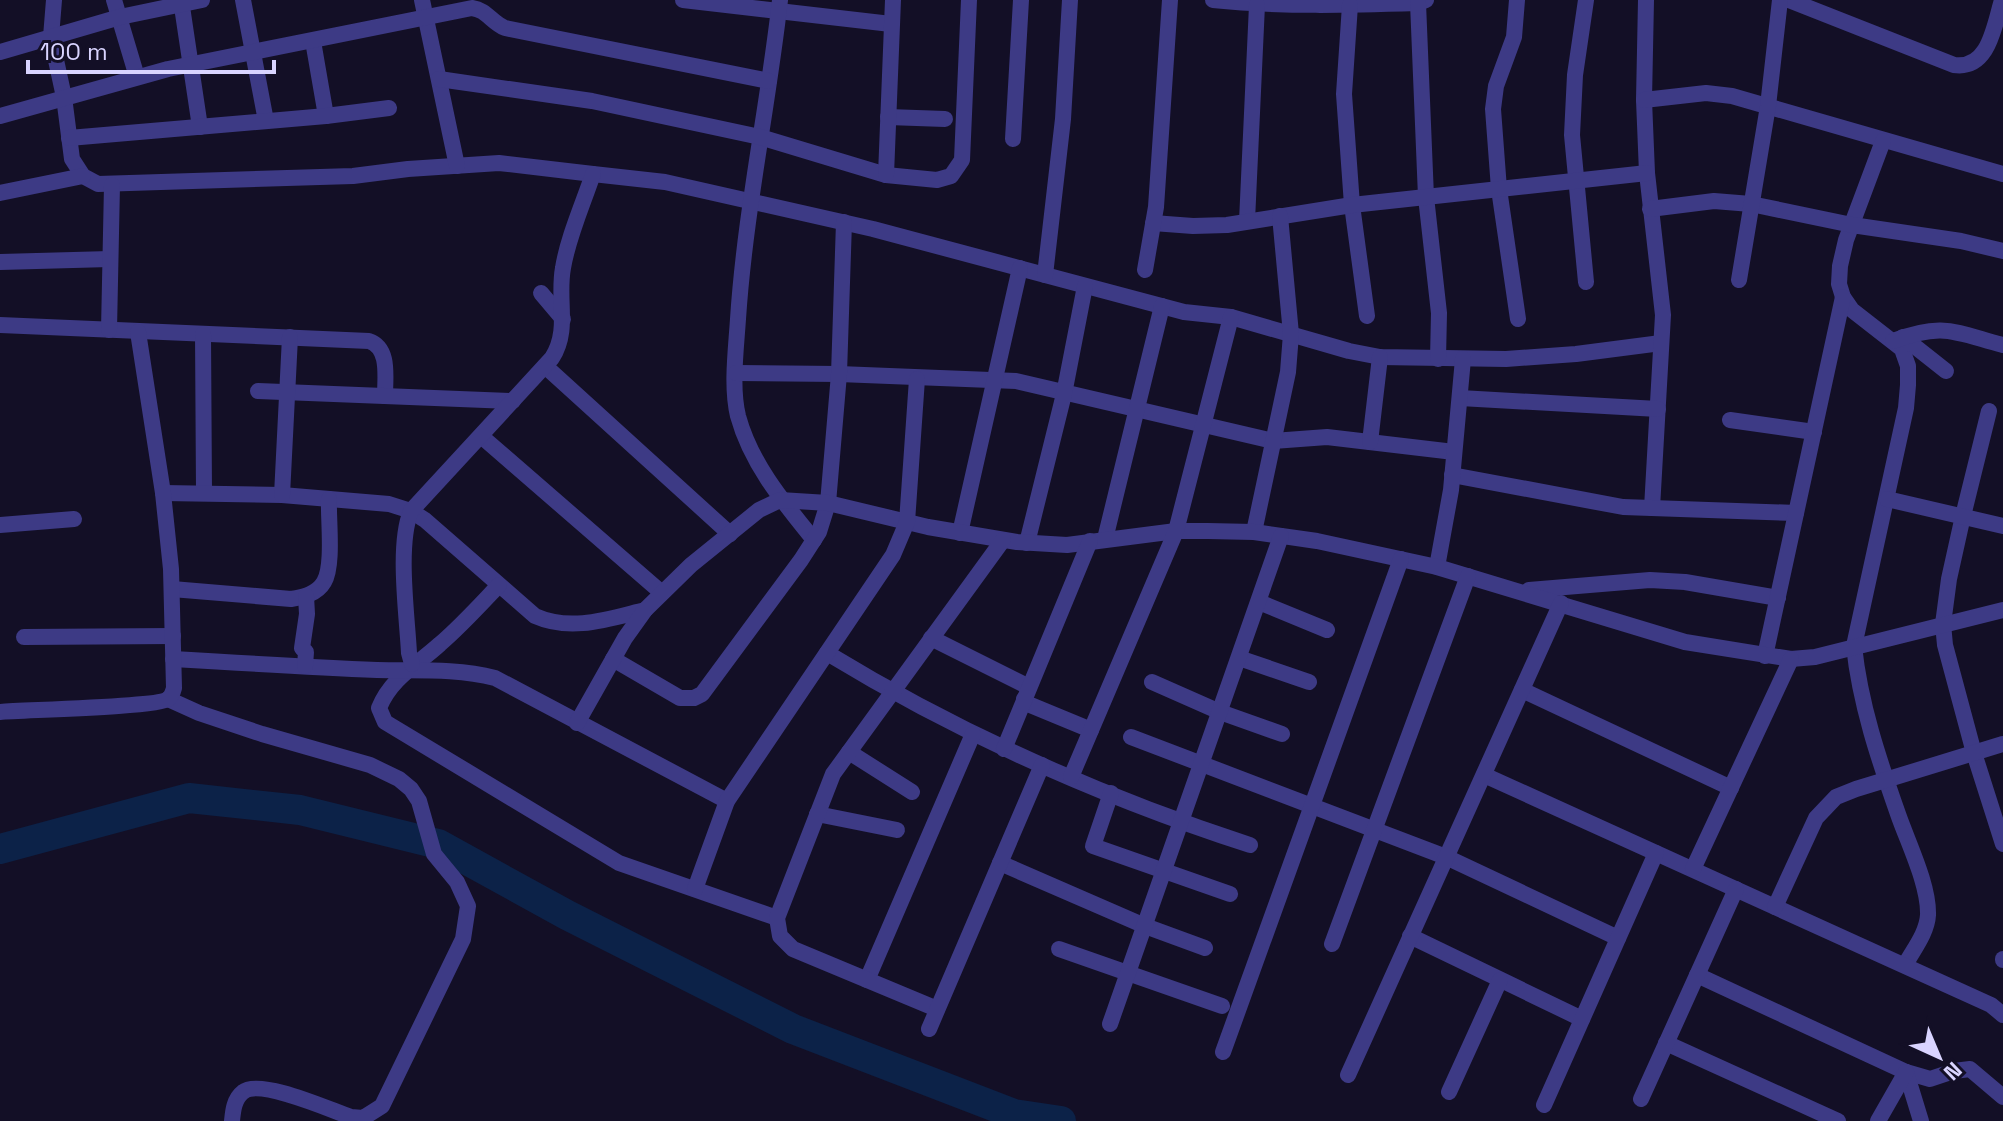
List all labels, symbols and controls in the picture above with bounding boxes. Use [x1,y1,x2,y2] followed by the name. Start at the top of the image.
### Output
[28,24,274,74] scale bar
[40,36,108,67] text: 100 m
[1899,1017,1979,1097] north arrow
[1938,1056,1968,1087] text: N

